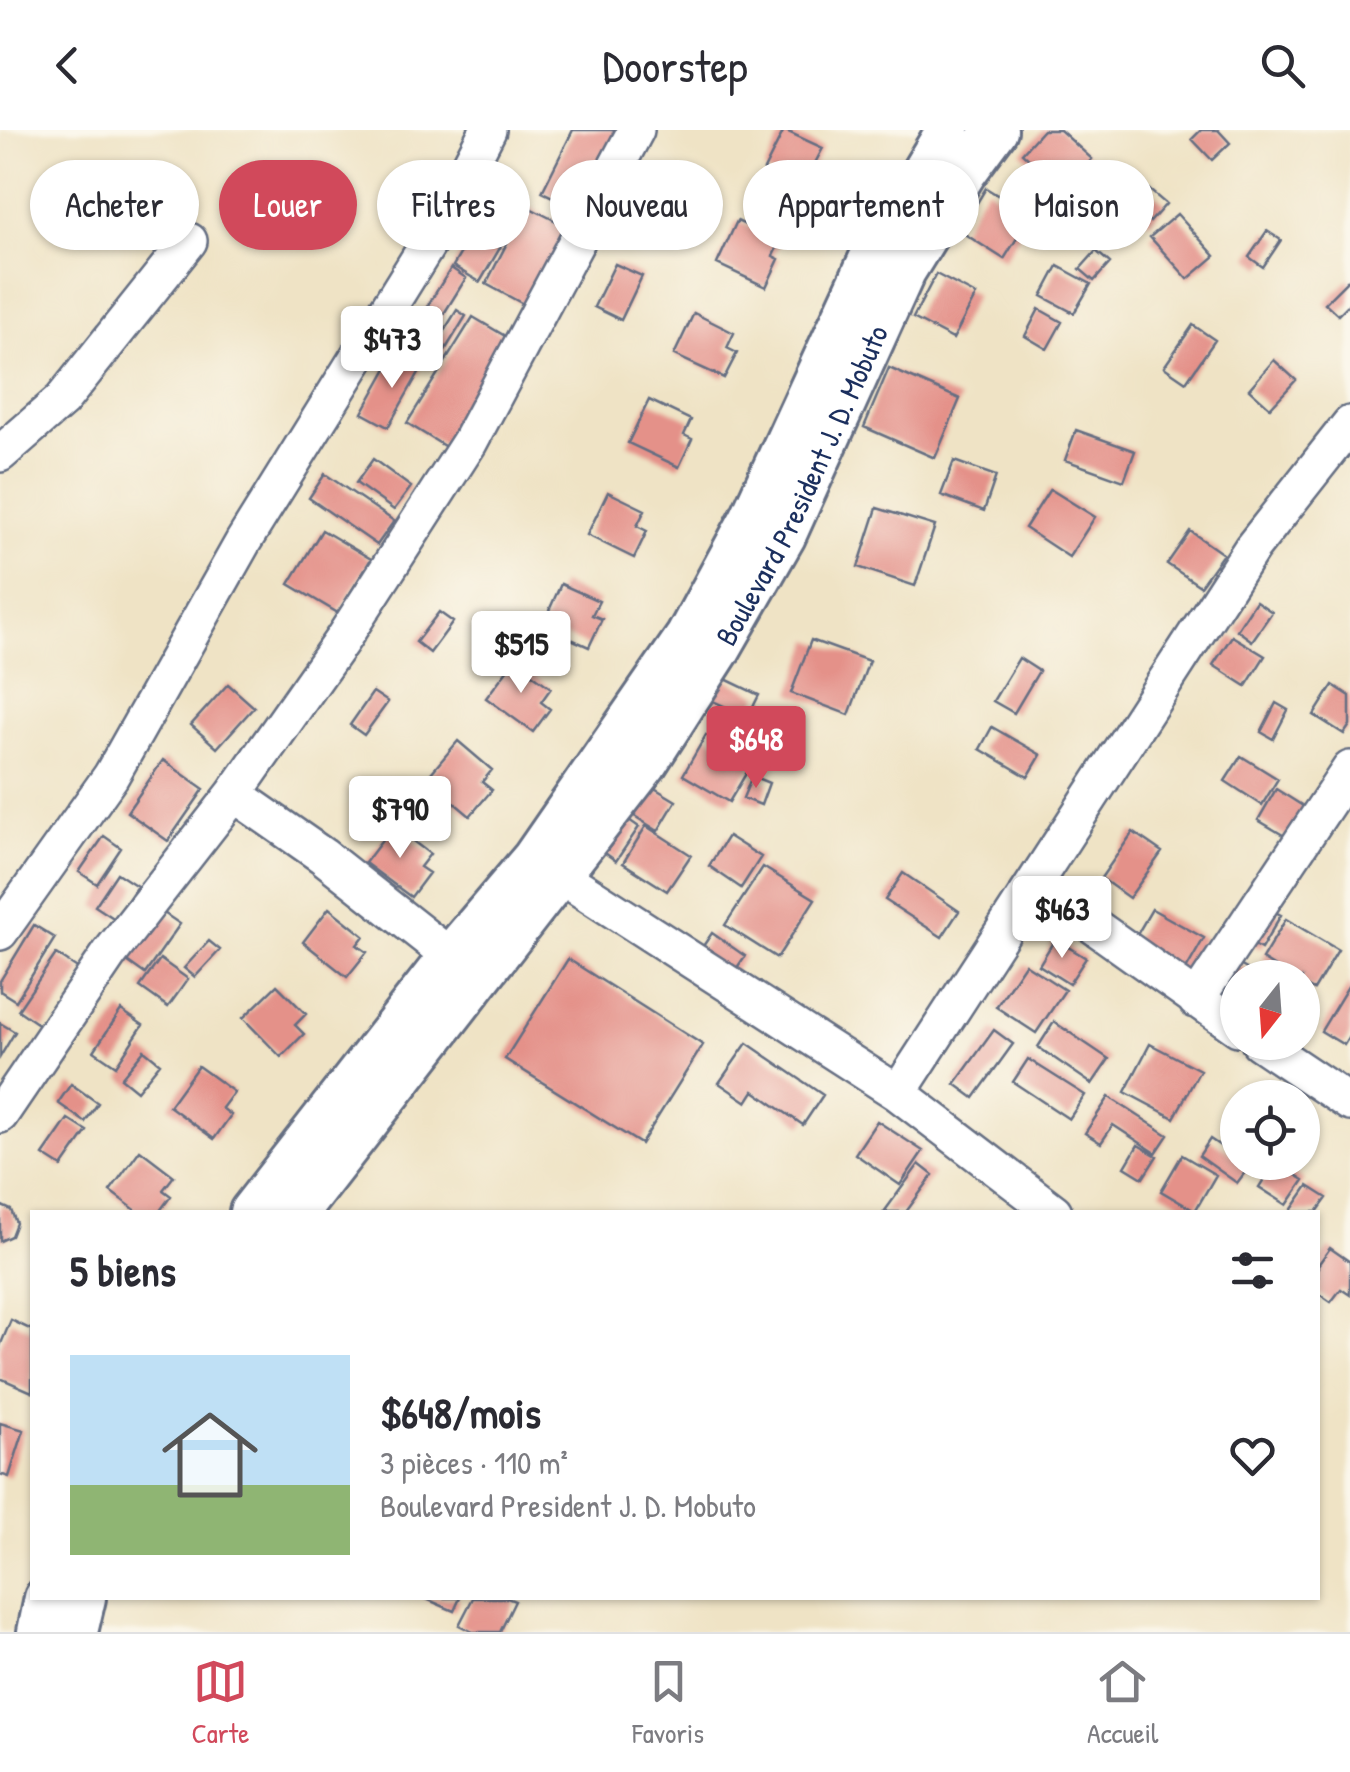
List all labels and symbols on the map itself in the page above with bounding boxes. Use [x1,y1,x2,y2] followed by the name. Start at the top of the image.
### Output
[333,306,451,391] pin: $473
[706,318,897,652] street label: Boulevard President J. D. Mobuto
[462,611,580,696] pin: $515
[697,706,815,791] pin: $648
[341,776,459,861] pin: $790
[1003,876,1121,961] pin: $463
[1220,960,1320,1060] north arrow

